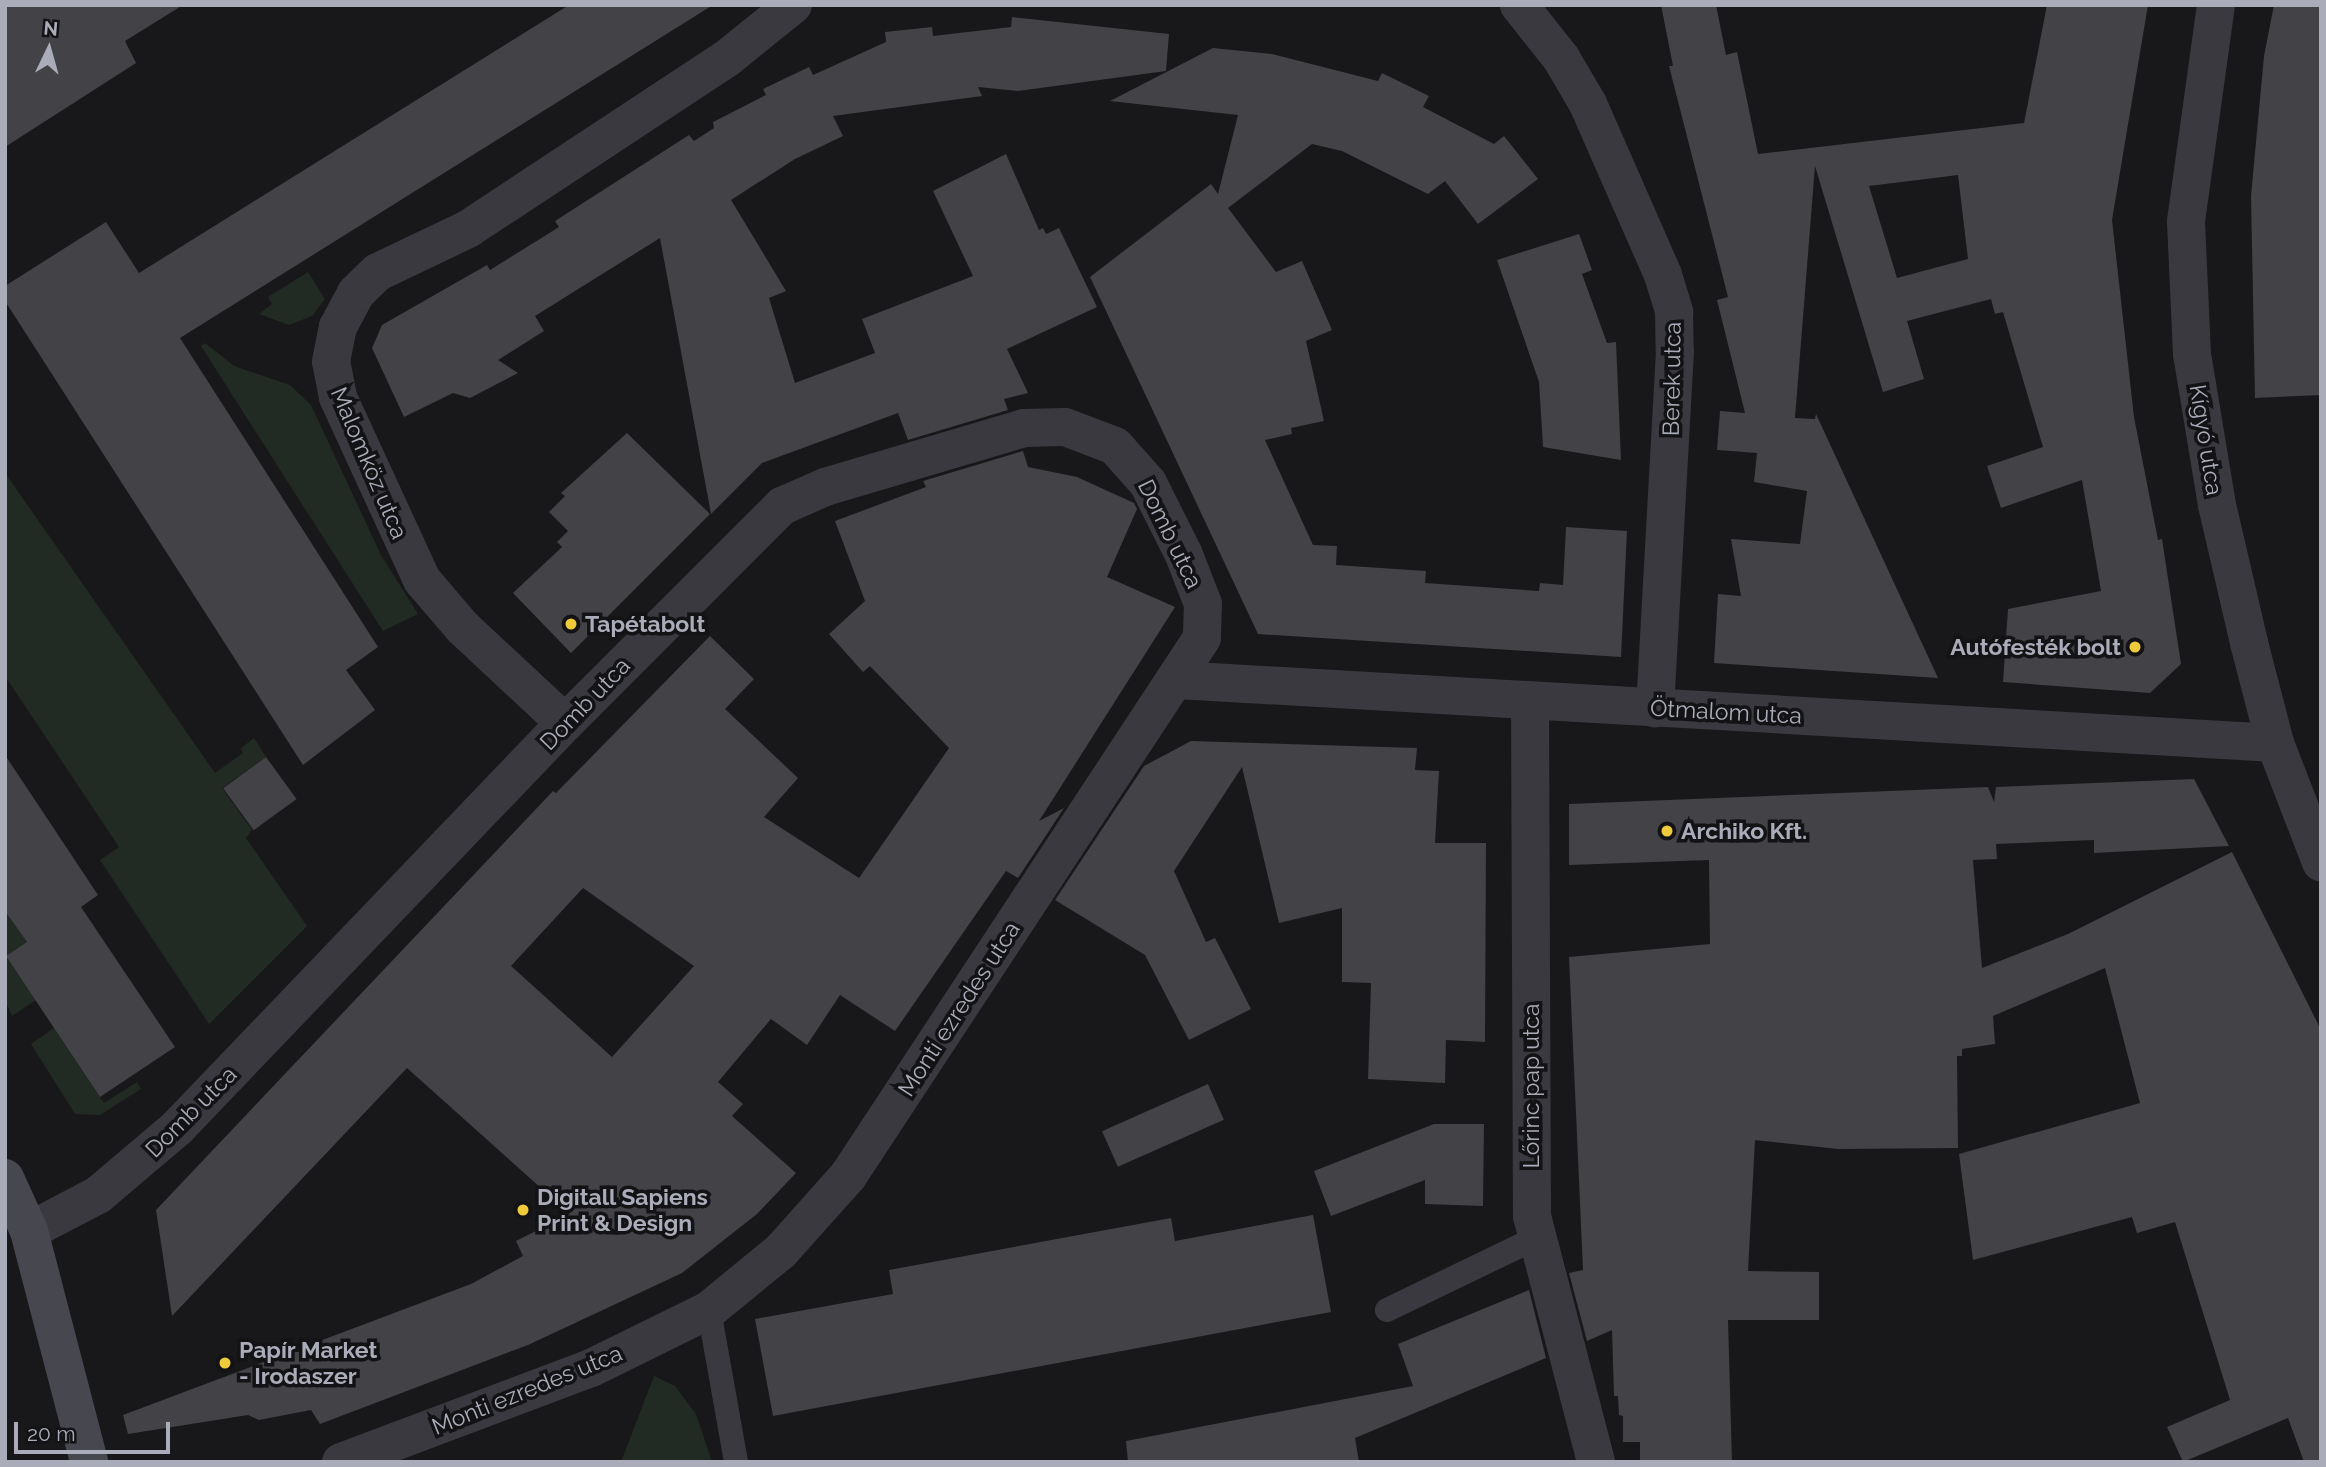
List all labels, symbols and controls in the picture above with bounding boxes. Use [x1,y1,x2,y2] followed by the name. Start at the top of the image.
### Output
[14,14,84,84] north arrow
[43,16,59,40] text: N
[1657,322,1687,436] street label: Berek utca
[325,383,413,543] street label: Malomköz utca
[2184,383,2228,497] street label: Kígyó utca
[1132,475,1208,593] street label: Domb utca
[585,610,705,638] place label: Tapétabolt
[563,616,579,632] marker: Tapétabolt
[1950,633,2121,661] place label: Autófesték bolt
[2127,639,2143,655] marker: Autófesték bolt
[534,652,636,756] street label: Domb utca
[1649,694,1803,730] street label: Ötmalom utca
[1681,817,1807,845] place label: Archiko Kft.
[1659,823,1675,839] marker: Archiko Kft.
[892,917,1026,1101] street label: Monti ezredes utca
[1517,1004,1545,1168] street label: Lőrinc pap utca
[140,1061,242,1163] street label: Domb utca
[537,1183,709,1237] place label: Digitall Sapiens Print & Design
[515,1202,531,1218] marker: Digitall Sapiens Print & Design
[239,1336,378,1390] place label: Papír Market - Irodaszer
[428,1339,626,1441] street label: Monti ezredes utca
[217,1355,233,1371] marker: Papír Market - Irodaszer
[18,1408,173,1452] scale bar
[27,1421,75,1446] text: 20 m

